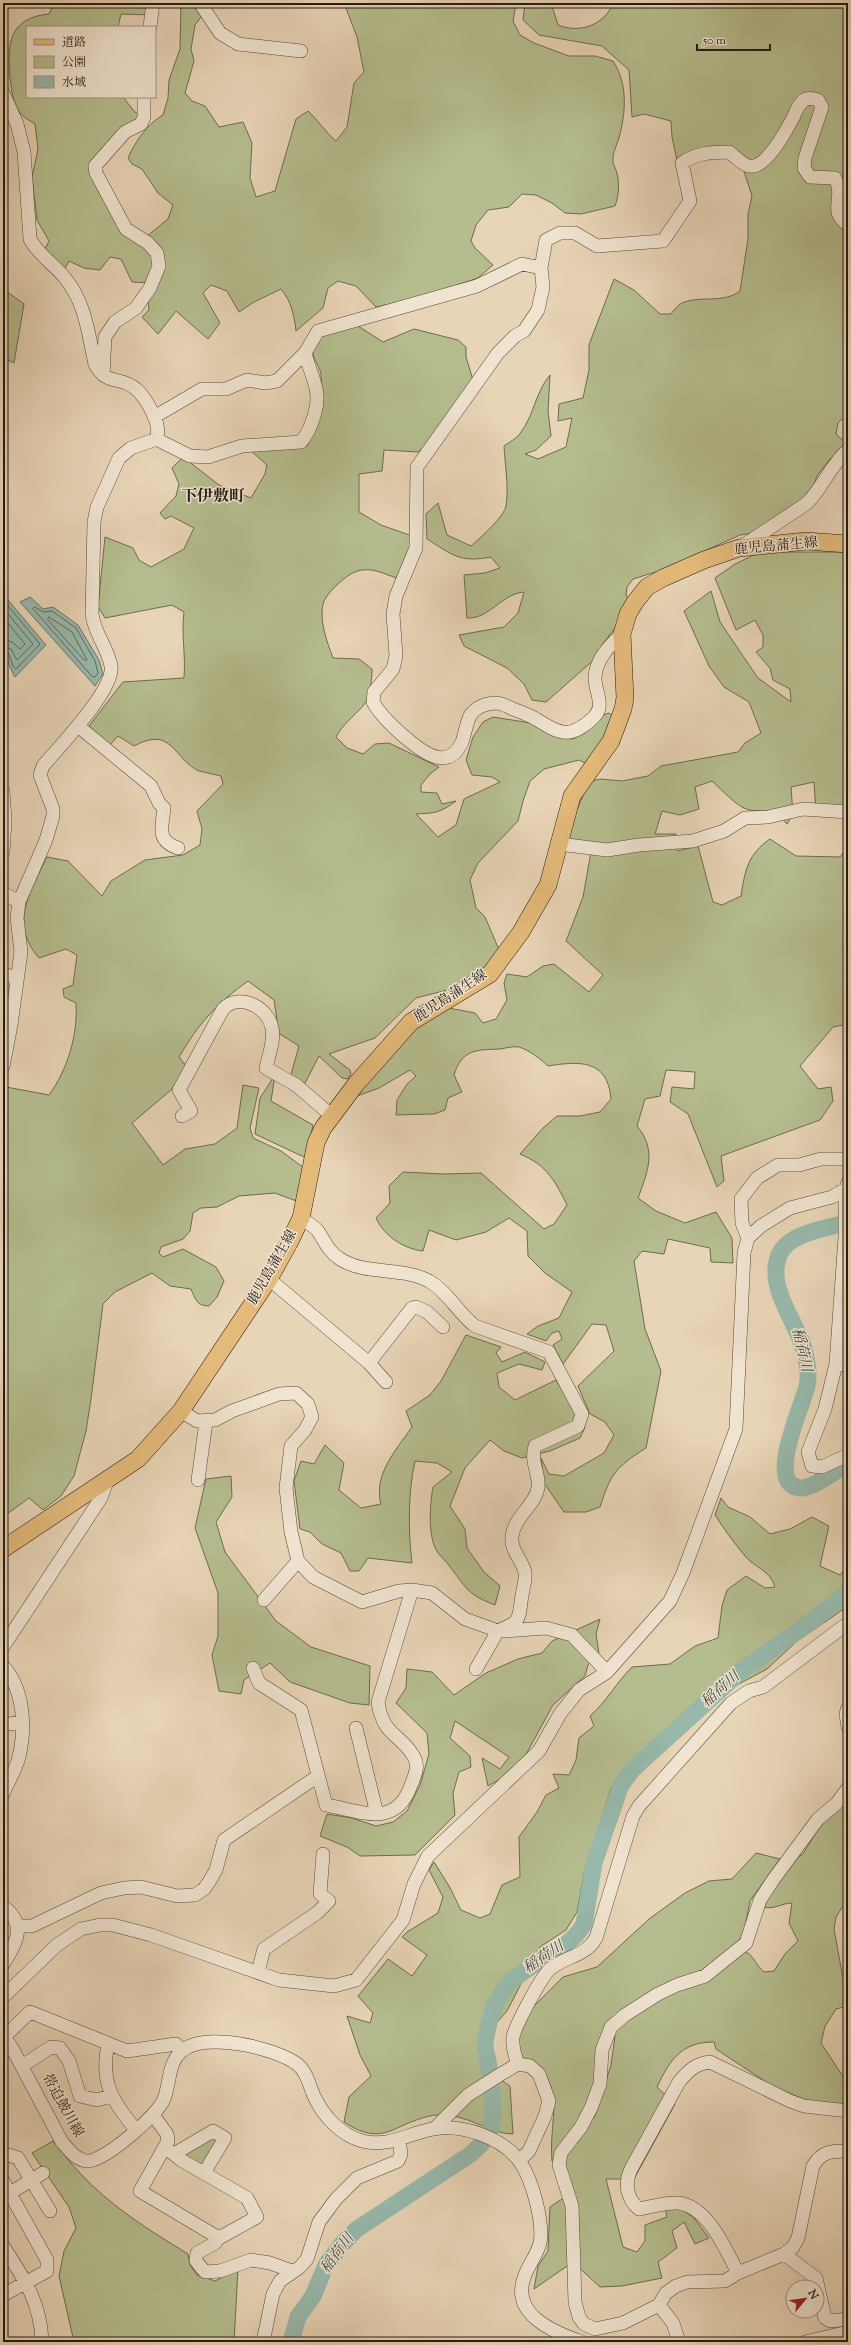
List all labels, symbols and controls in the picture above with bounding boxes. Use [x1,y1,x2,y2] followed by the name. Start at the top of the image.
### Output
[26,26,156,98] legend
[697,26,770,52] scale bar
[702,32,726,50] text: 50 m
[62,34,86,52] text: 道路
[62,54,86,72] text: 公園
[62,74,86,92] text: 水域
[181,486,245,509] district label: 下伊敷町
[733,533,819,561] street label: 鹿児島蒲生線
[410,966,492,1028] street label: 鹿児島蒲生線
[243,1227,303,1309] street label: 鹿児島蒲生線
[786,1326,817,1376] water label: 稲荷川
[697,1666,746,1713] water label: 稲荷川
[519,1936,570,1979] water label: 稲荷川
[36,2071,88,2141] street label: 帯迫皷川線
[316,2228,361,2278] water label: 稲荷川
[785,2279,825,2319] north arrow
[803,2286,822,2303] text: N

